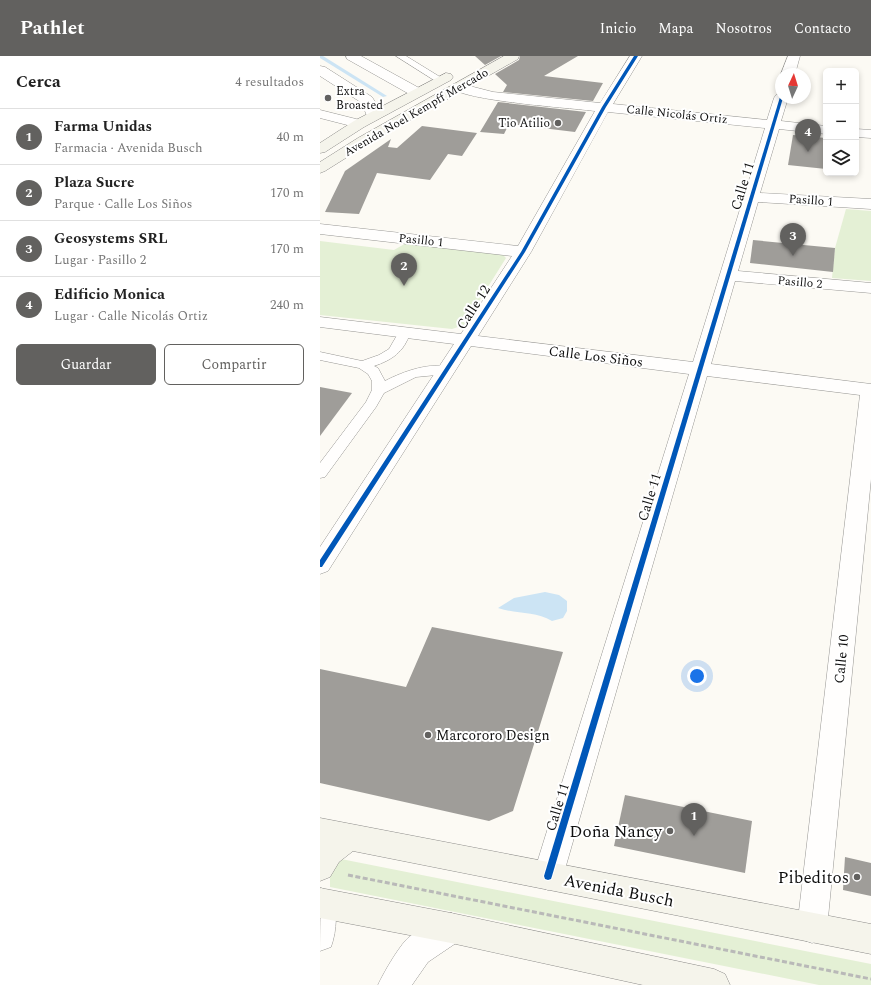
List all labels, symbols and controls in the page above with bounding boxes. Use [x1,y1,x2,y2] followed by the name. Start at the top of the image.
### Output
[20,14,85,43] text: Pathlet
[600,18,636,39] text: Inicio
[658,18,693,39] text: Mapa
[715,18,772,39] text: Nosotros
[794,18,851,39] text: Contacto
[340,63,492,162] street label: Avenida Noel Kempff Mercado
[775,68,811,104] north arrow
[823,68,859,176] map controls
[823,68,859,104] button: +
[16,69,61,95] text: Cerca
[235,72,304,92] text: 4 resultados
[336,82,383,115] place label: Extra Broasted
[323,93,333,103] marker: Extra Broasted
[625,100,729,129] street label: Calle Nicolás Ortiz
[823,104,859,140] button: −
[498,114,550,133] place label: Tio Atilio
[54,115,152,138] text: Farma Unidas
[553,118,563,128] marker: Tio Atilio
[795,119,821,152] pin: 4
[25,127,33,147] text: 1
[277,127,304,147] text: 40 m
[54,138,203,158] text: Farmacia · Avenida Busch
[823,140,859,176] button: layers
[725,159,760,213] street label: Calle 11
[54,171,134,194] text: Plaza Sucre
[25,183,33,203] text: 2
[270,183,304,203] text: 170 m
[788,189,834,212] street label: Pasillo 1
[54,194,192,214] text: Parque · Calle Los Siños
[780,223,806,256] pin: 3
[54,227,168,250] text: Geosystems SRL
[398,229,444,252] street label: Pasillo 1
[25,239,33,259] text: 3
[270,239,304,259] text: 170 m
[54,250,146,270] text: Lugar · Pasillo 2
[391,253,417,286] pin: 2
[777,271,823,294] street label: Pasillo 2
[451,281,496,334] street label: Calle 12
[54,283,165,306] text: Edificio Monica
[25,295,33,315] text: 4
[270,295,304,315] text: 240 m
[54,306,208,326] text: Lugar · Calle Nicolás Ortiz
[548,340,644,373] street label: Calle Los Siños
[16,344,156,385] button: Guardar
[164,344,304,385] button: Compartir
[632,470,667,524] street label: Calle 11
[828,633,855,685] street label: Calle 10
[687,666,707,686] your location
[436,725,550,746] place label: Marcororo Design
[423,730,433,740] marker: Marcororo Design
[540,780,575,834] street label: Calle 11
[681,803,707,836] pin: 1
[569,819,663,845] place label: Doña Nancy
[665,826,675,836] marker: Doña Nancy
[778,865,849,891] place label: Pibeditos
[561,868,676,914] street label: Avenida Busch
[852,872,862,882] marker: Pibeditos

